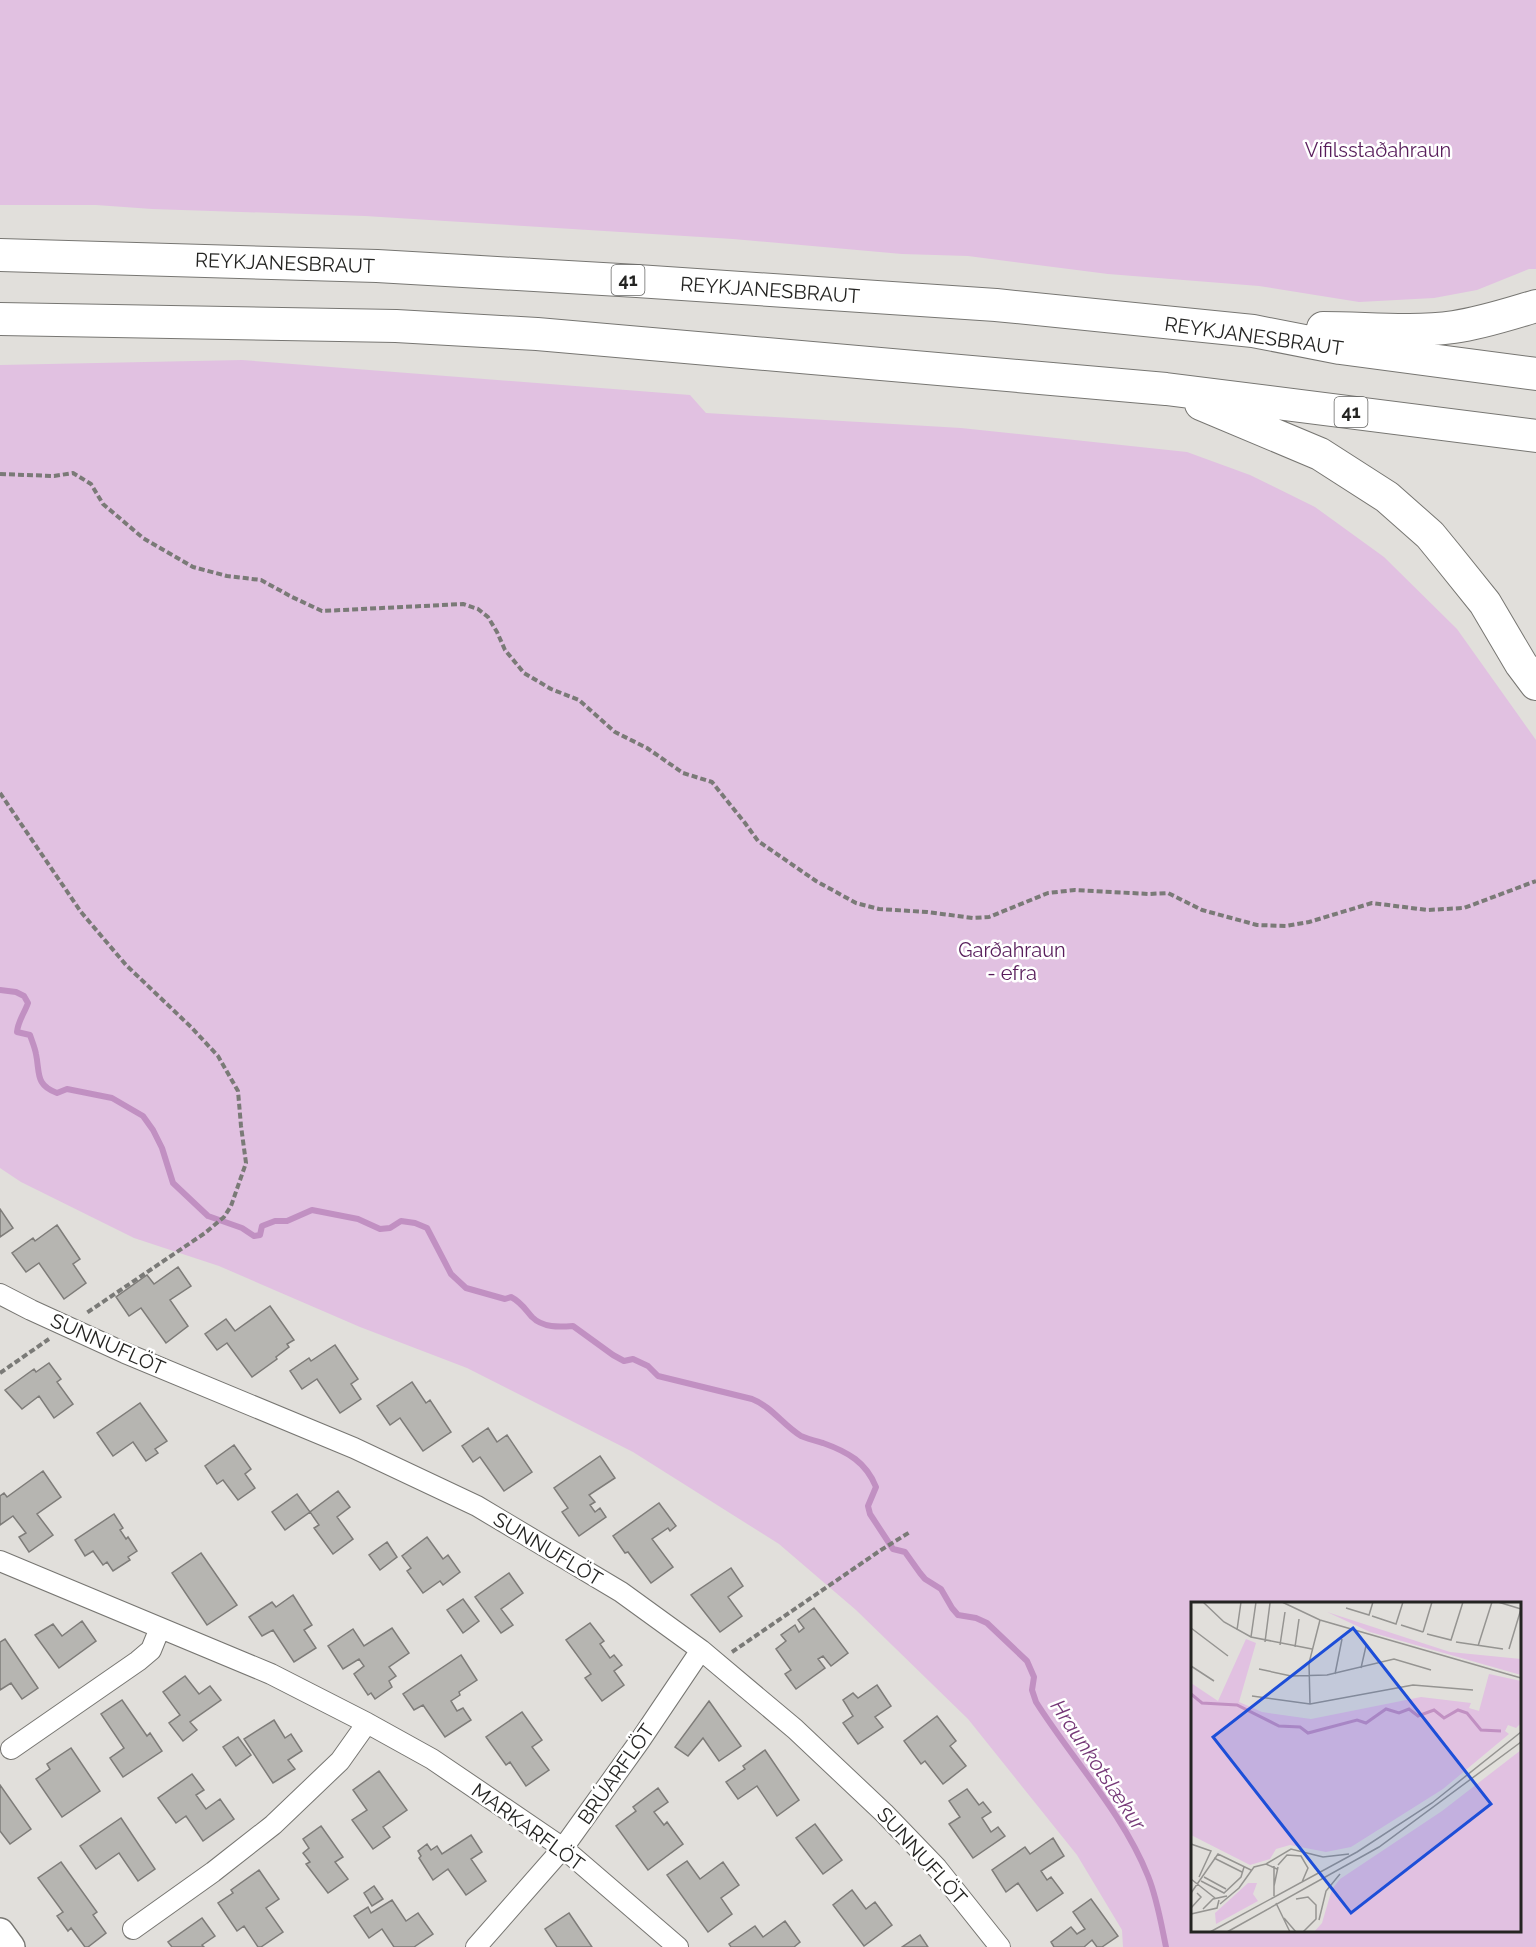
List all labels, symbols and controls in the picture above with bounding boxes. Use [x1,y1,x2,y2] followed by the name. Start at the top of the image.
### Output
[1305,138,1451,162] park label: Vífilsstaðahraun
[195,248,375,278] street label: REYKJANESBRAUT
[612,265,644,295] road number: 41
[679,272,861,308] street label: REYKJANESBRAUT
[1163,312,1345,360] street label: REYKJANESBRAUT
[1334,397,1368,427] road number: 41
[958,938,1066,985] park label: Garðahraun - efra
[47,1308,169,1380] street label: SUNNUFLÖT
[489,1507,607,1591] street label: SUNNUFLÖT
[1191,1602,1521,1932] inset map
[1046,1695,1152,1835] water label: Hraunkotslækur
[573,1719,659,1829] street label: BRÚARFLÖT
[467,1778,589,1876] street label: MARKARFLÖT
[872,1802,972,1910] street label: SUNNUFLÖT

